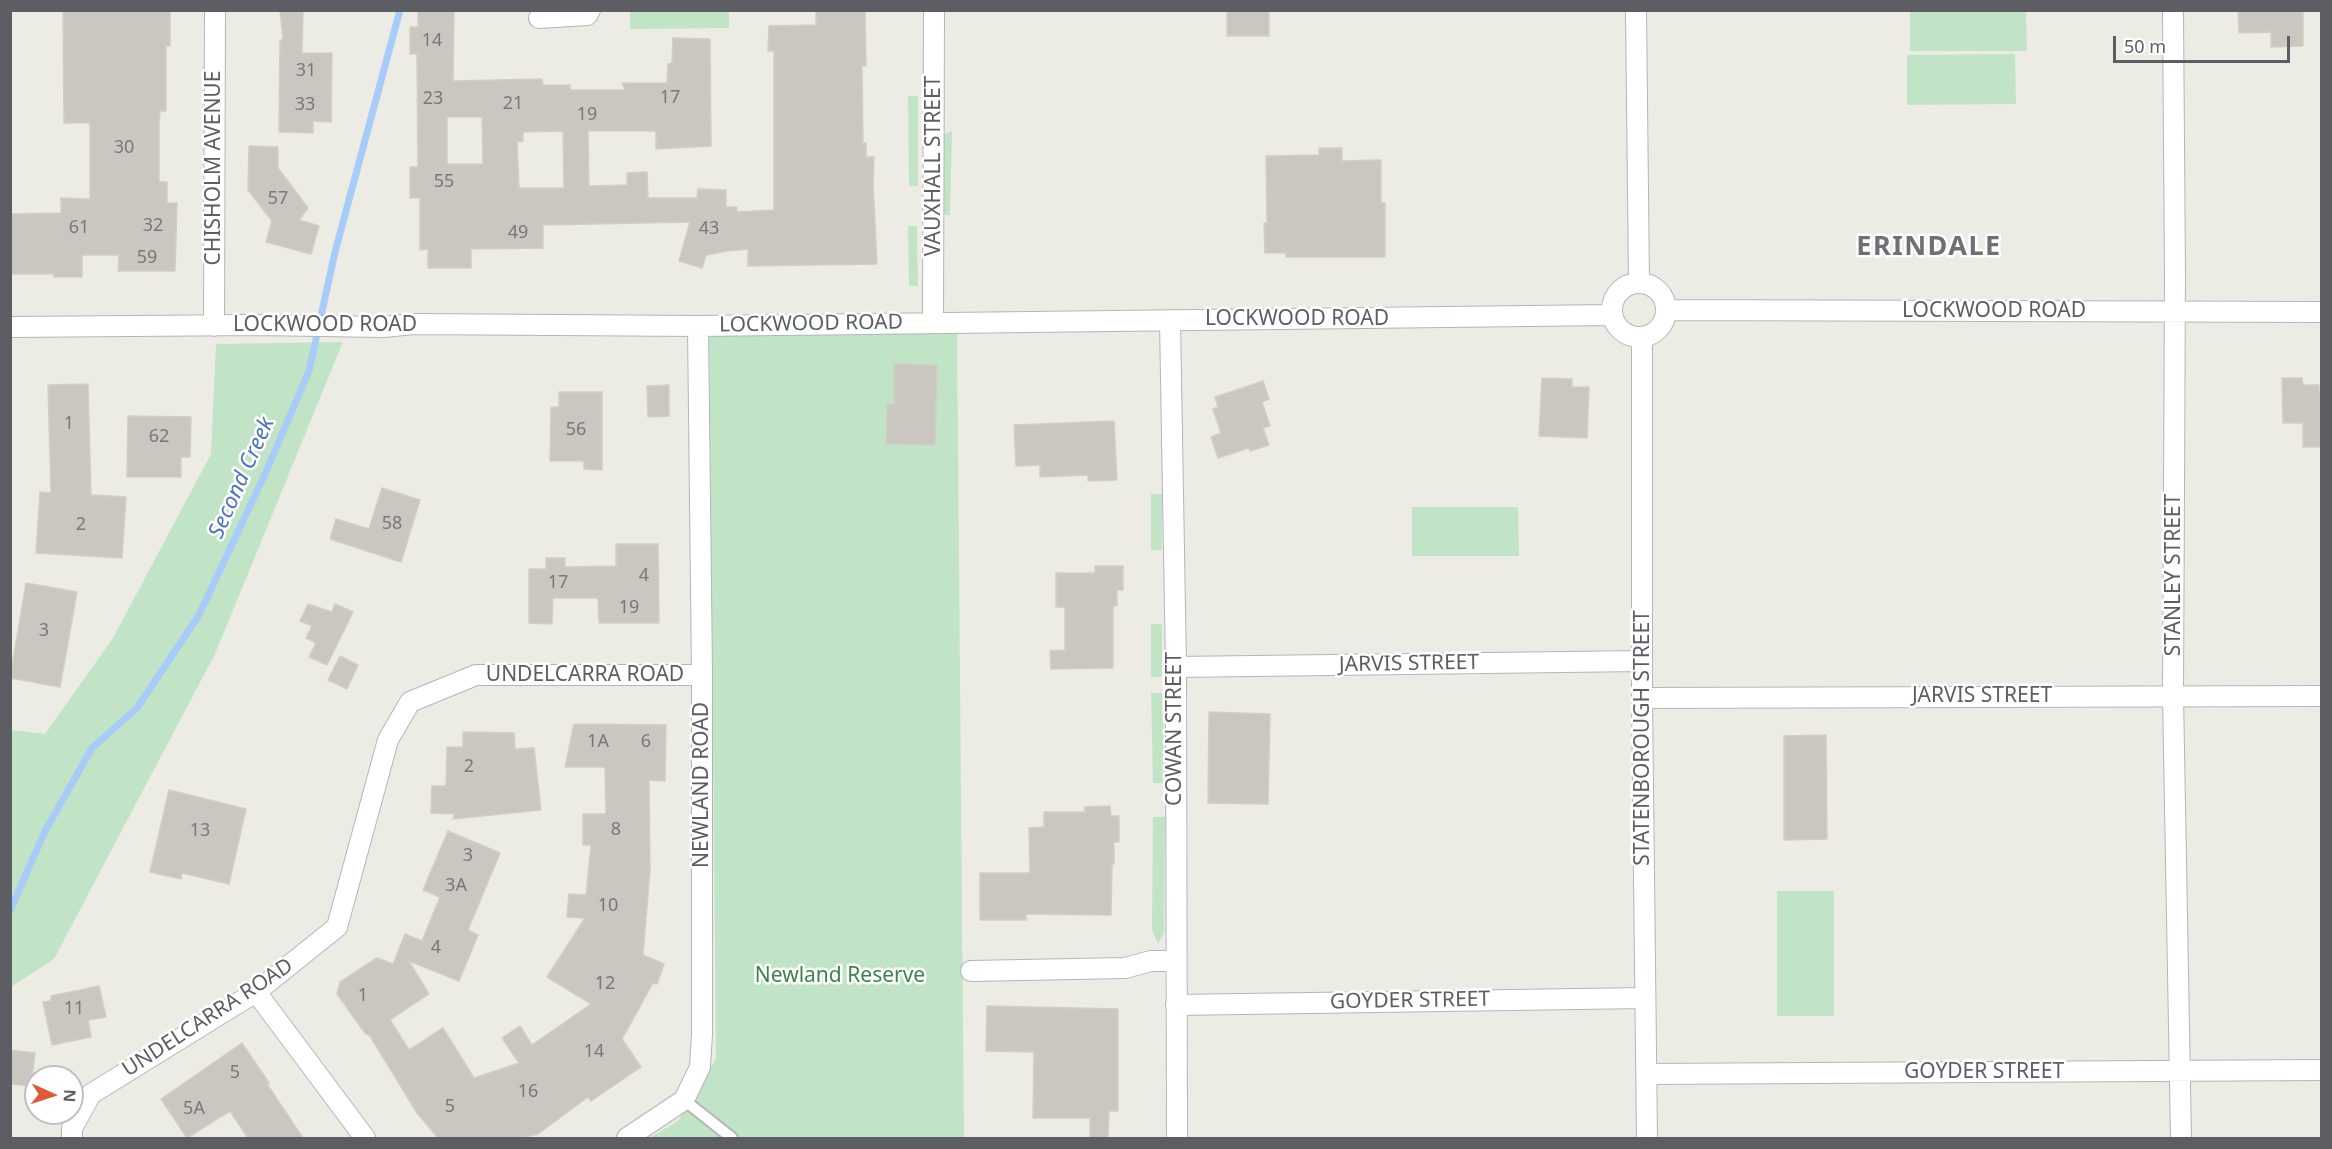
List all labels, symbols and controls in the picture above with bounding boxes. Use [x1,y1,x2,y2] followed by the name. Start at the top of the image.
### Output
[2116,24,2293,62] scale bar
[422,30,442,52] house number: 14
[2124,34,2166,58] text: 50 m
[296,60,316,82] house number: 31
[201,71,227,265] street label: CHISHOLM AVENUE
[921,76,947,256] street label: VAUXHALL STREET
[660,87,680,109] house number: 17
[423,88,443,110] house number: 23
[503,93,523,115] house number: 21
[295,94,315,116] house number: 33
[577,104,597,126] house number: 19
[114,137,134,159] house number: 30
[434,171,454,193] house number: 55
[268,188,288,210] house number: 57
[143,215,163,237] house number: 32
[69,217,89,239] house number: 61
[699,218,719,240] house number: 43
[508,222,528,244] house number: 49
[1856,231,2002,263] district label: ERINDALE
[137,247,157,269] house number: 59
[1902,298,2086,324] street label: LOCKWOOD ROAD
[1205,306,1389,332] street label: LOCKWOOD ROAD
[719,310,903,338] street label: LOCKWOOD ROAD
[233,312,417,338] street label: LOCKWOOD ROAD
[64,413,74,435] house number: 1
[204,413,280,543] water label: Second Creek
[566,419,586,441] house number: 56
[149,426,169,448] house number: 62
[2161,494,2187,656] street label: STANLEY STREET
[382,513,402,535] house number: 58
[76,514,86,536] house number: 2
[639,565,649,587] house number: 4
[548,572,568,594] house number: 17
[619,597,639,619] house number: 19
[1630,610,1656,866] street label: STATENBOROUGH STREET
[39,620,49,642] house number: 3
[1339,650,1479,678] street label: JARVIS STREET
[1162,652,1188,806] street label: COWAN STREET
[486,662,684,688] street label: UNDELCARRA ROAD
[1912,683,2052,709] street label: JARVIS STREET
[689,702,715,868] street label: NEWLAND ROAD
[587,731,609,753] house number: 1A
[641,731,651,753] house number: 6
[464,756,474,778] house number: 2
[611,819,621,841] house number: 8
[190,820,210,842] house number: 13
[463,845,473,867] house number: 3
[445,875,467,897] house number: 3A
[598,895,618,917] house number: 10
[431,937,441,959] house number: 4
[118,953,298,1083] street label: UNDELCARRA ROAD
[755,963,925,989] park label: Newland Reserve
[595,973,615,995] house number: 12
[358,985,368,1007] house number: 1
[1330,987,1490,1015] street label: GOYDER STREET
[64,998,84,1020] house number: 11
[584,1041,604,1063] house number: 14
[1904,1059,2064,1085] street label: GOYDER STREET
[230,1062,240,1084] house number: 5
[24,1065,84,1125] north arrow
[518,1081,538,1103] house number: 16
[59,1089,81,1103] text: N
[445,1096,455,1118] house number: 5
[183,1098,205,1120] house number: 5A

